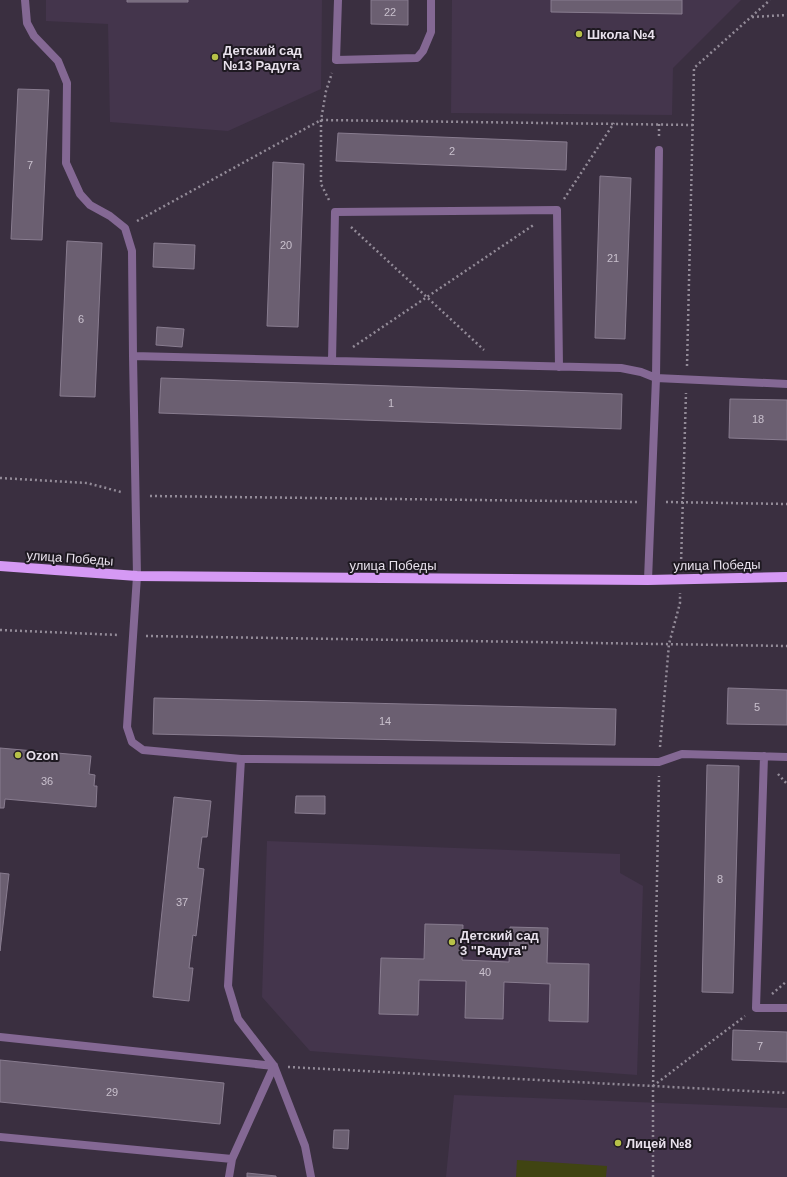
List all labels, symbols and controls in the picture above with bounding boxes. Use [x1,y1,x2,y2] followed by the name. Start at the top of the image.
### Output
[384,6,396,18] house number: 22
[587,27,656,42] place label: Школа №4
[574,29,584,39] marker: Школа №4
[223,43,303,73] place label: Детский сад №13 Радуга
[210,52,220,62] marker: Детский сад №13 Радуга
[449,145,455,157] house number: 2
[27,159,33,171] house number: 7
[280,239,292,251] house number: 20
[607,252,619,264] house number: 21
[78,313,84,325] house number: 6
[388,397,394,409] house number: 1
[752,413,764,425] house number: 18
[26,547,114,569] street label: улица Победы
[673,557,761,573] street label: улица Победы
[349,558,437,573] street label: улица Победы
[754,701,760,713] house number: 5
[379,715,391,727] house number: 14
[26,748,59,763] place label: Ozon
[13,750,23,760] marker: Ozon
[41,775,53,787] house number: 36
[717,873,723,885] house number: 8
[176,896,188,908] house number: 37
[460,928,540,958] place label: Детский сад 3 "Радуга"
[447,937,457,947] marker: Детский сад 3 "Радуга"
[479,966,491,978] house number: 40
[757,1040,763,1052] house number: 7
[106,1086,118,1098] house number: 29
[626,1136,692,1151] place label: Лицей №8
[613,1138,623,1148] marker: Лицей №8

